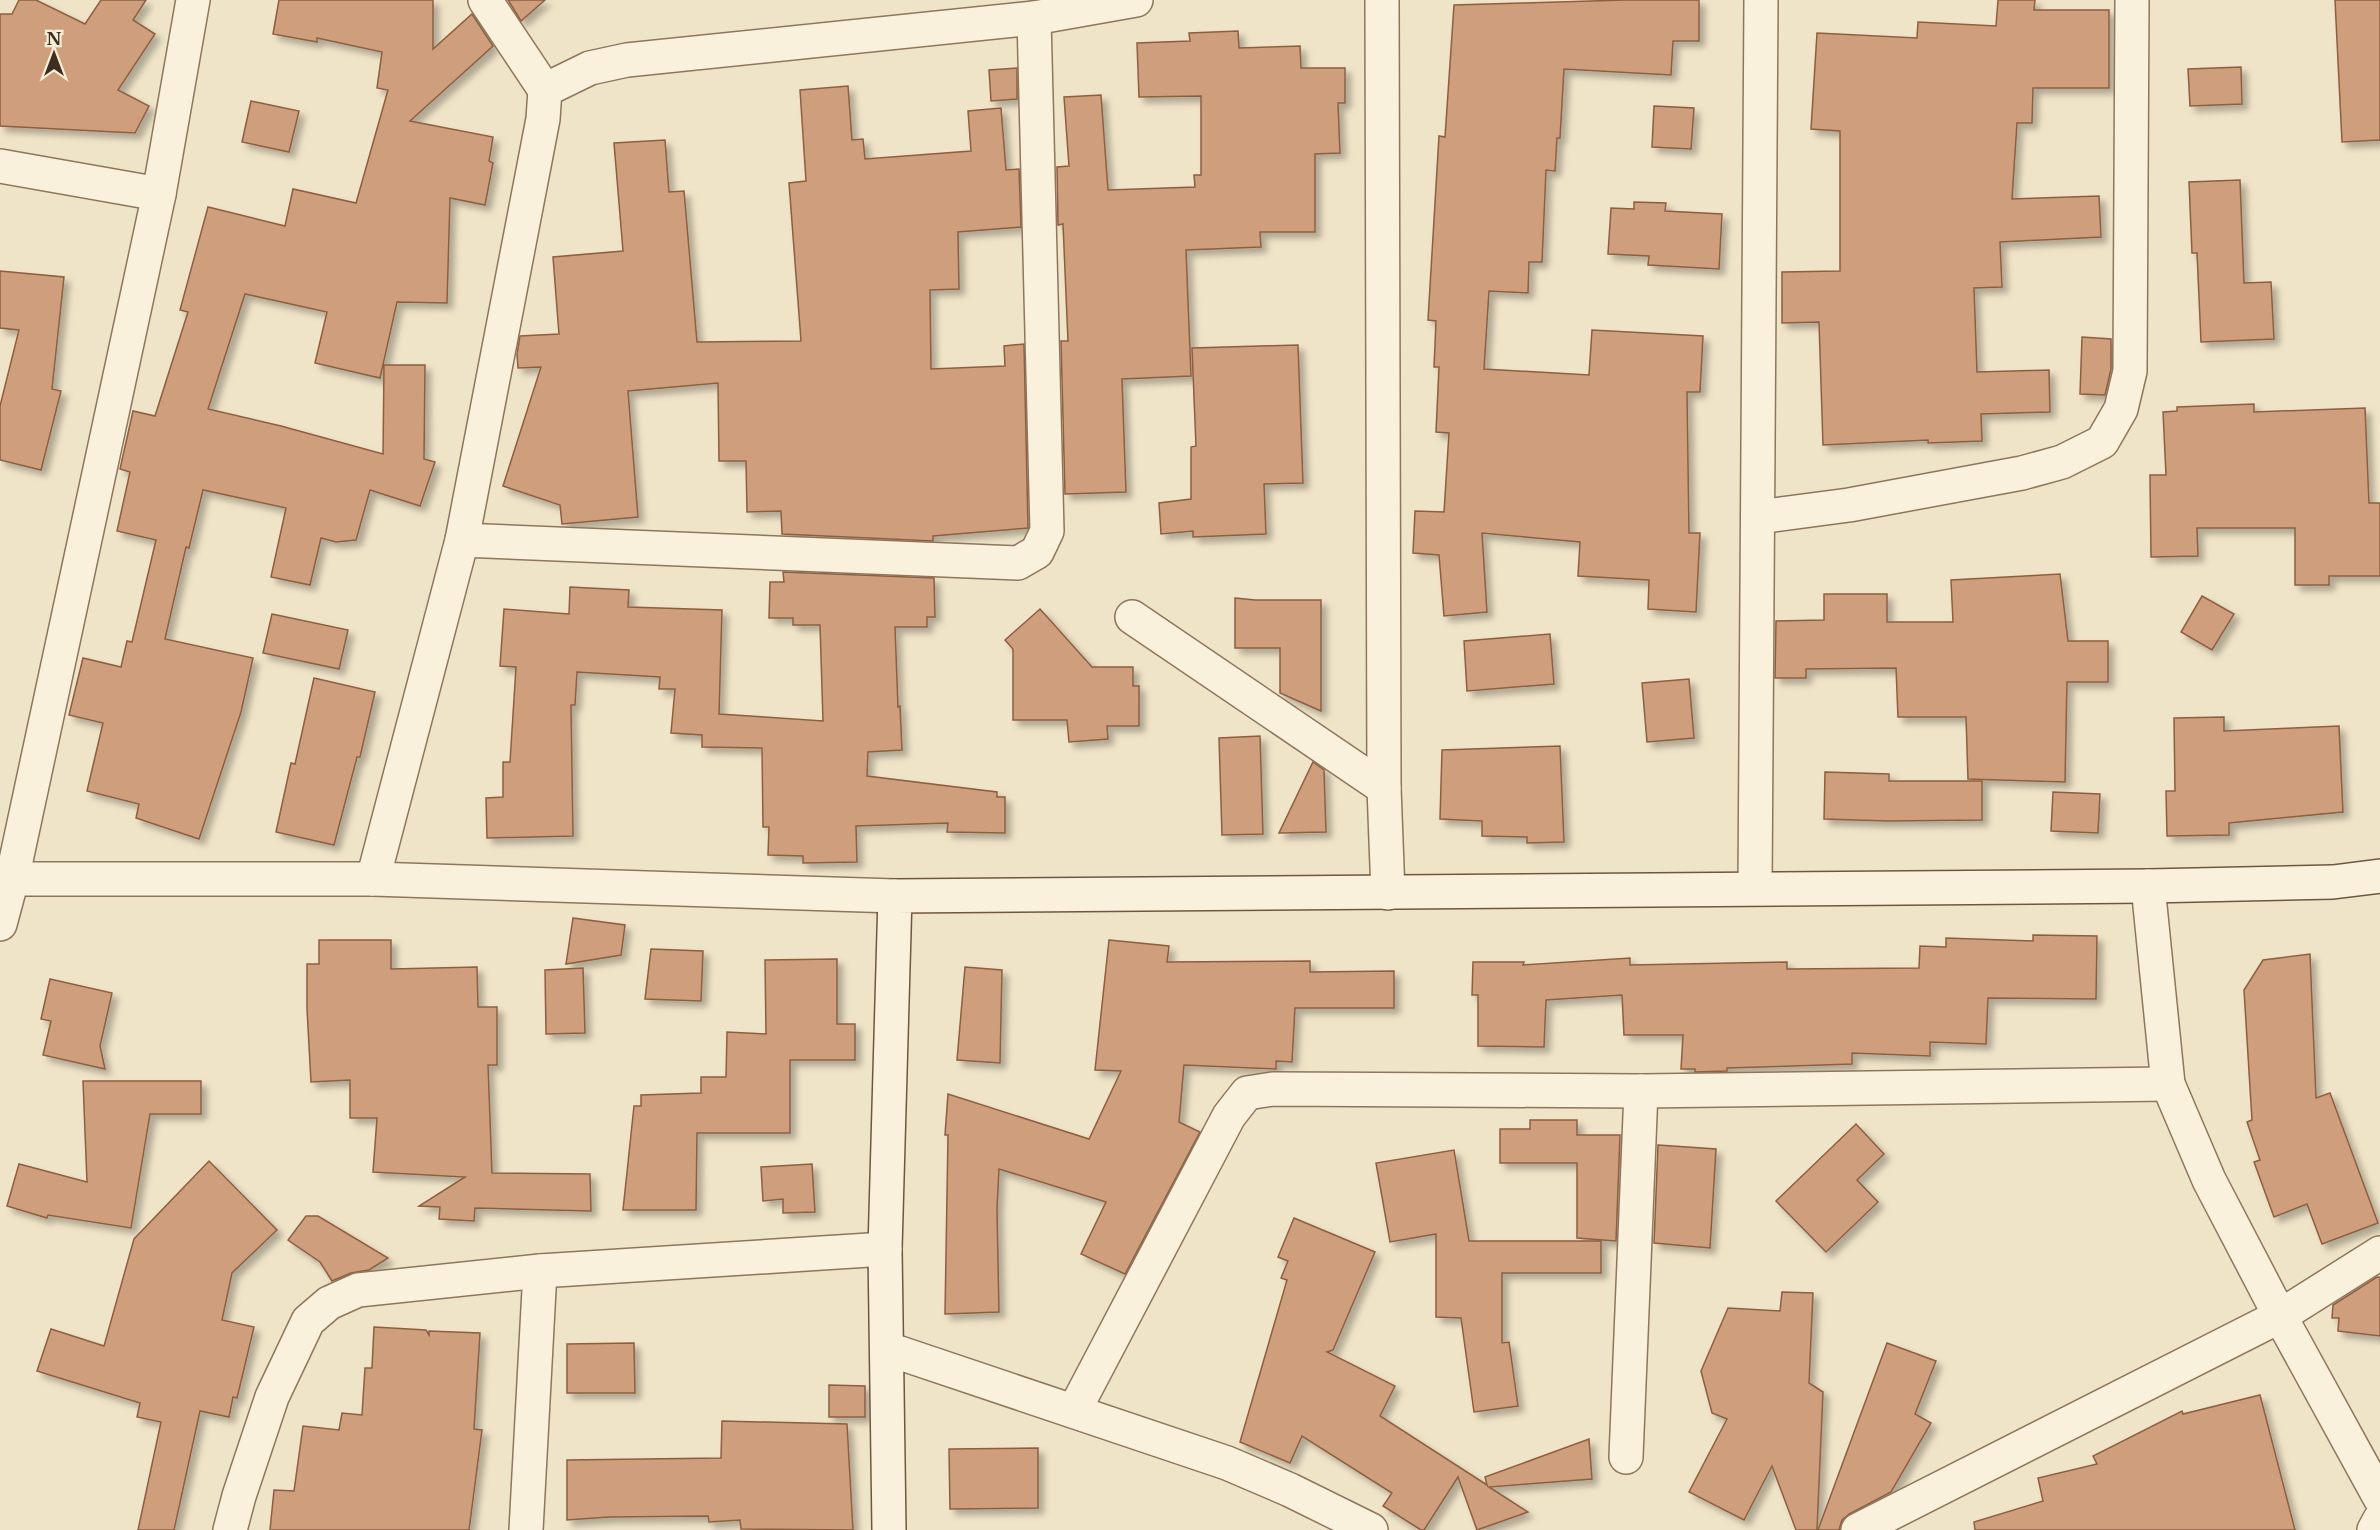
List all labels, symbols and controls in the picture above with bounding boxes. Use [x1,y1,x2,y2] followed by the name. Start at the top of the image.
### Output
[24,24,84,84] north arrow
[46,29,62,49] text: N

